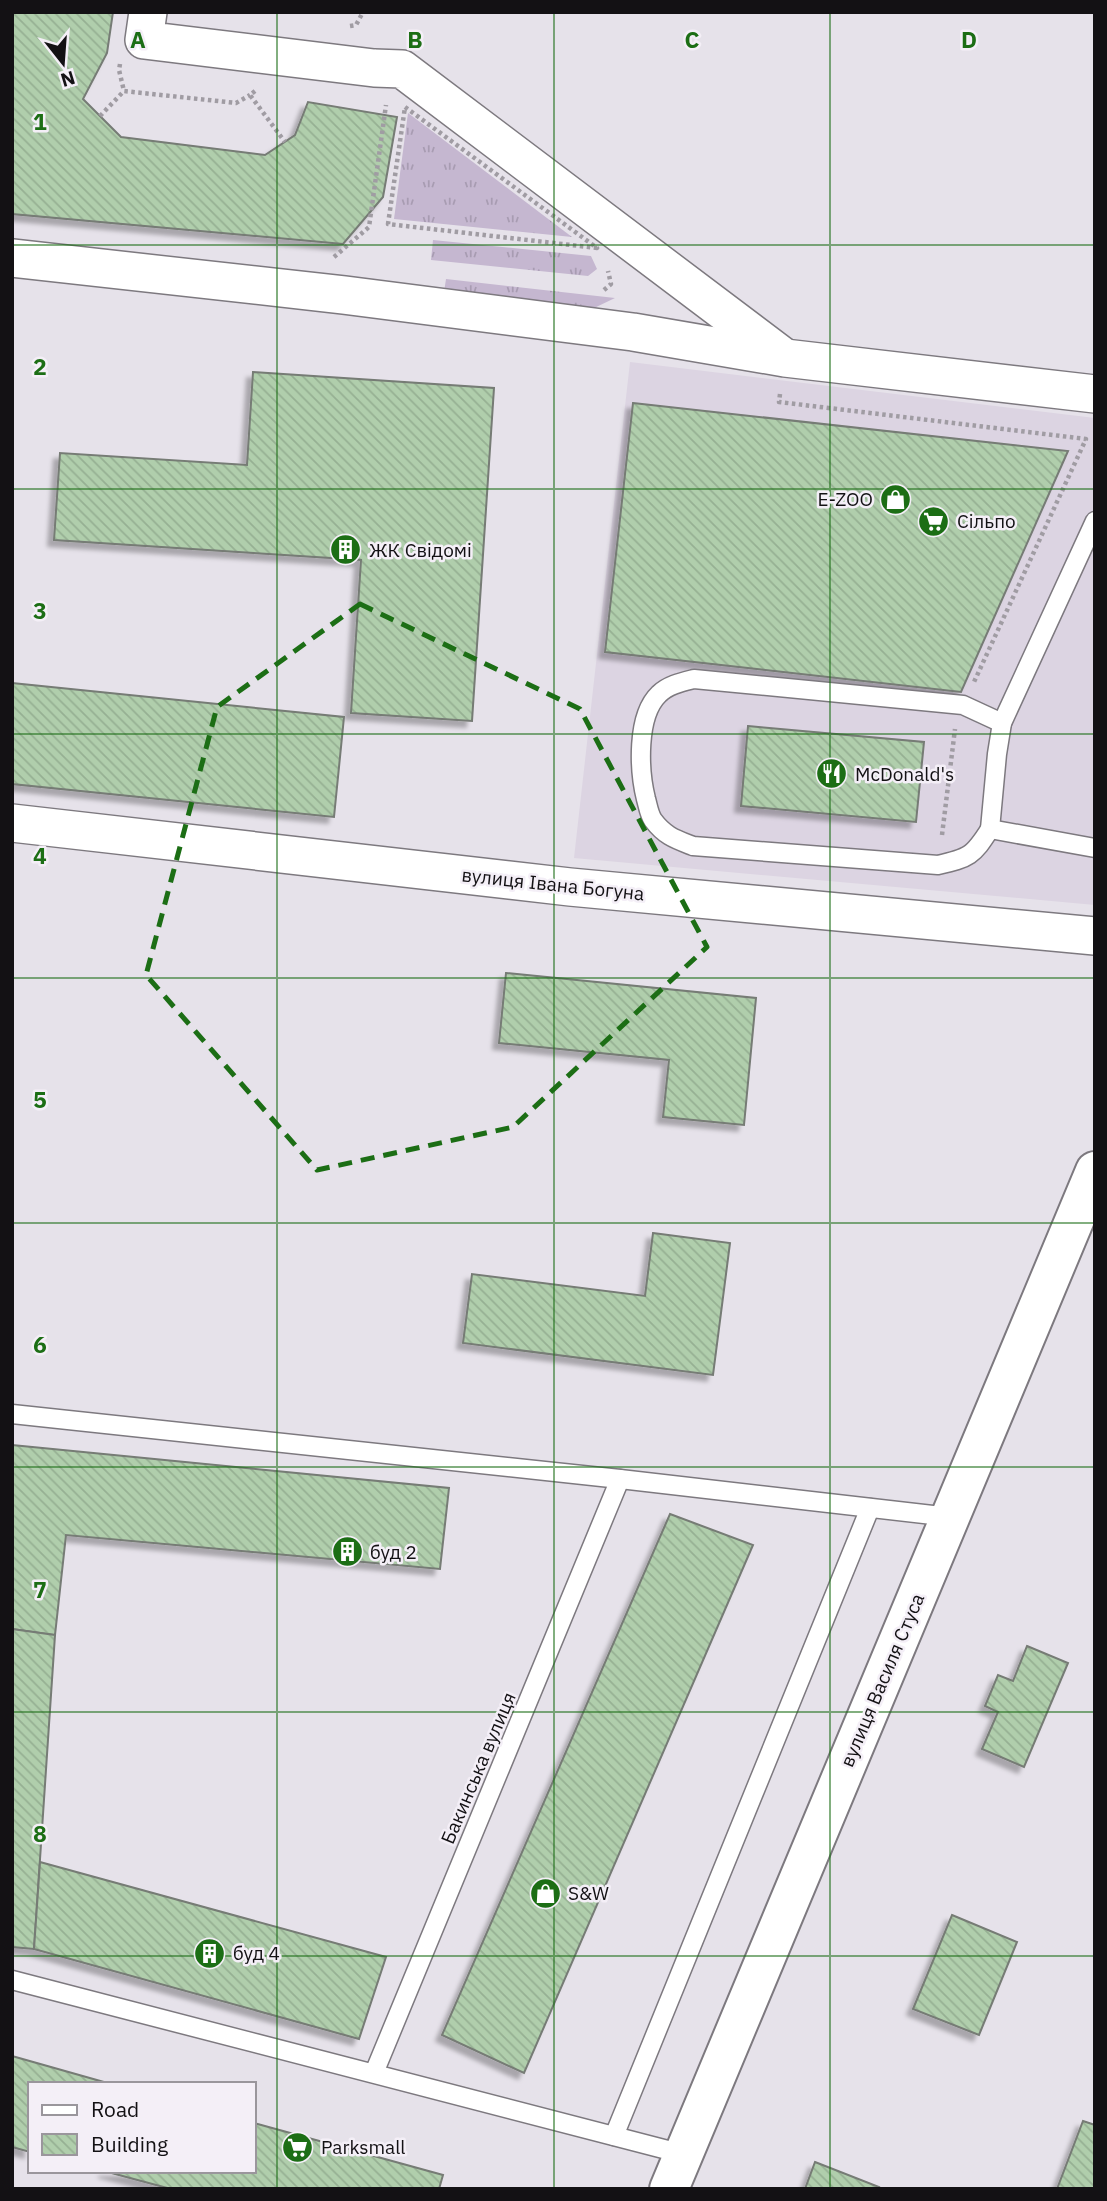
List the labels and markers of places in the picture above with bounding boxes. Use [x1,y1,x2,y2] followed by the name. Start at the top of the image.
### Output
[879,482,913,516] shop icon: E-ZOO
[817,487,873,511] place label: E-ZOO
[917,504,951,538] supermarket icon: Сільпо
[957,509,1016,533] place label: Сільпо
[329,533,363,567] building icon: ЖК Свідомі
[369,538,472,562] place label: ЖК Свідомі
[815,757,849,791] restaurant icon: McDonald's
[855,762,954,786] place label: McDonald's
[330,1535,364,1569] building icon: буд 2
[370,1540,417,1564] place label: буд 2
[528,1876,562,1910] shop icon: S&W
[568,1881,609,1905] place label: S&W
[193,1936,227,1970] building icon: буд 4
[233,1941,280,1965] place label: буд 4
[281,2130,315,2164] supermarket icon: Parksmall
[321,2135,406,2159] place label: Parksmall

